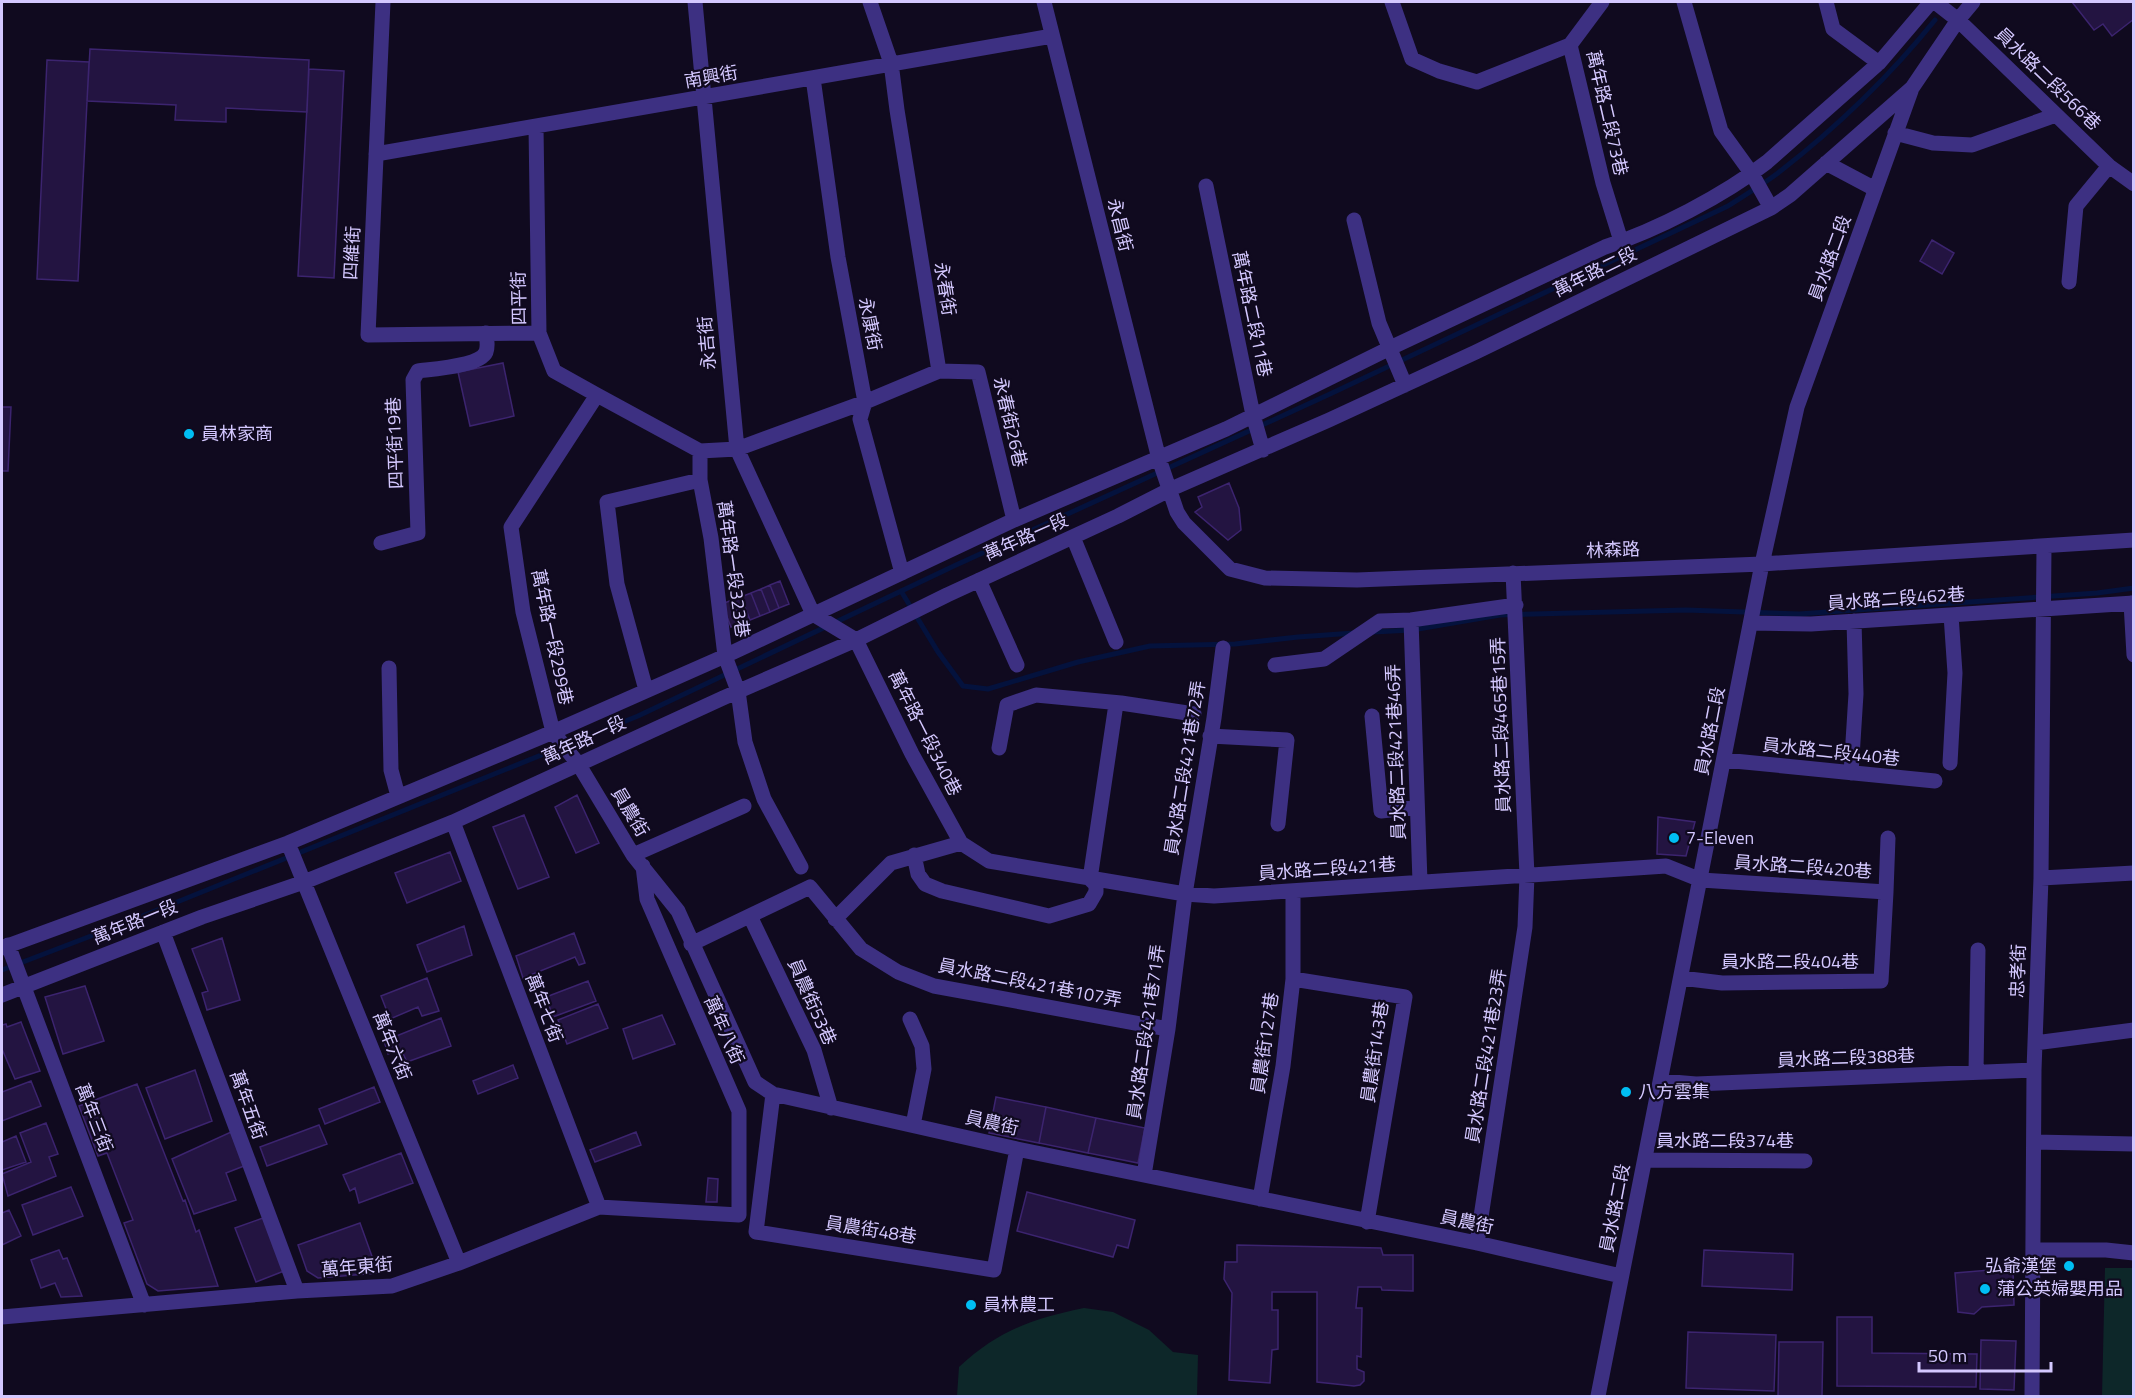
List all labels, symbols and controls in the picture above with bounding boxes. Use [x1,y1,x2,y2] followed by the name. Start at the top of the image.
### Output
[1989,21,2107,136] street label: 員水路二段566巷
[1580,47,1635,178] street label: 萬年路二段73巷
[682,59,740,94] street label: 南興街
[1101,195,1140,254] street label: 永昌街
[1801,211,1858,305] street label: 員水路二段
[337,225,366,281] street label: 四維街
[1548,240,1641,303] street label: 萬年路二段
[1226,248,1279,379] street label: 萬年路二段11巷
[928,260,963,318] street label: 永春街
[505,271,532,325] street label: 四平街
[852,295,889,353] street label: 永康街
[691,315,722,371] street label: 永吉街
[987,374,1034,470] street label: 永春街26巷
[379,396,410,490] street label: 四平街19巷
[201,420,273,447] place label: 員林家商
[182,427,196,441] marker: 員林家商
[711,499,756,639] street label: 萬年路一段323巷
[979,506,1072,567] street label: 萬年路一段
[1586,535,1640,564] street label: 林森路
[525,566,580,707] street label: 萬年路一段299巷
[1826,580,1966,617] street label: 員水路二段462巷
[1484,636,1517,814] street label: 員水路二段465巷15弄
[1379,663,1412,841] street label: 員水路二段421巷46弄
[882,665,969,800] street label: 萬年路一段340巷
[1157,679,1212,857] street label: 員水路二段421巷72弄
[1688,684,1731,778] street label: 員水路二段
[537,708,630,771] street label: 萬年路一段
[1761,731,1901,772] street label: 員水路二段440巷
[605,782,656,842] street label: 員農街
[1686,824,1754,851] place label: 7-Eleven
[1667,831,1681,845] marker: 7-Eleven
[1733,848,1873,885] street label: 員水路二段420巷
[1257,850,1397,887] street label: 員水路二段421巷
[88,892,182,951] street label: 萬年路一段
[1120,943,1171,1121] street label: 員水路二段421巷71弄
[2003,944,2032,998] street label: 忠孝街
[1721,948,1859,975] street label: 員水路二段404巷
[936,951,1124,1014] street label: 員水路二段421巷107弄
[781,954,844,1049] street label: 員農街53巷
[1458,967,1513,1145] street label: 員水路二段421巷23弄
[519,969,570,1046] street label: 萬年七街
[1244,990,1285,1095] street label: 員農街127巷
[697,991,751,1068] street label: 萬年八街
[1354,999,1395,1104] street label: 員農街143巷
[366,1007,418,1084] street label: 萬年六街
[1776,1042,1916,1073] street label: 員水路二段388巷
[223,1066,273,1143] street label: 萬年五街
[1638,1078,1710,1105] place label: 八方雲集
[69,1079,120,1156] street label: 萬年三街
[1619,1085,1633,1099] marker: 八方雲集
[963,1103,1021,1142] street label: 員農街
[1656,1127,1794,1154] street label: 員水路二段374巷
[1593,1161,1636,1255] street label: 員水路二段
[1438,1203,1496,1240] street label: 員農街
[823,1209,919,1250] street label: 員農街48巷
[320,1250,394,1283] street label: 萬年東街
[1985,1252,2057,1279] place label: 弘爺漢堡
[2062,1259,2076,1273] marker: 弘爺漢堡
[1997,1275,2123,1302] place label: 蒲公英婦嬰用品
[1978,1282,1992,1296] marker: 蒲公英婦嬰用品
[983,1291,1055,1318] place label: 員林農工
[964,1298,978,1312] marker: 員林農工
[1919,1335,2051,1373] scale bar
[1928,1342,1967,1369] text: 50 m

